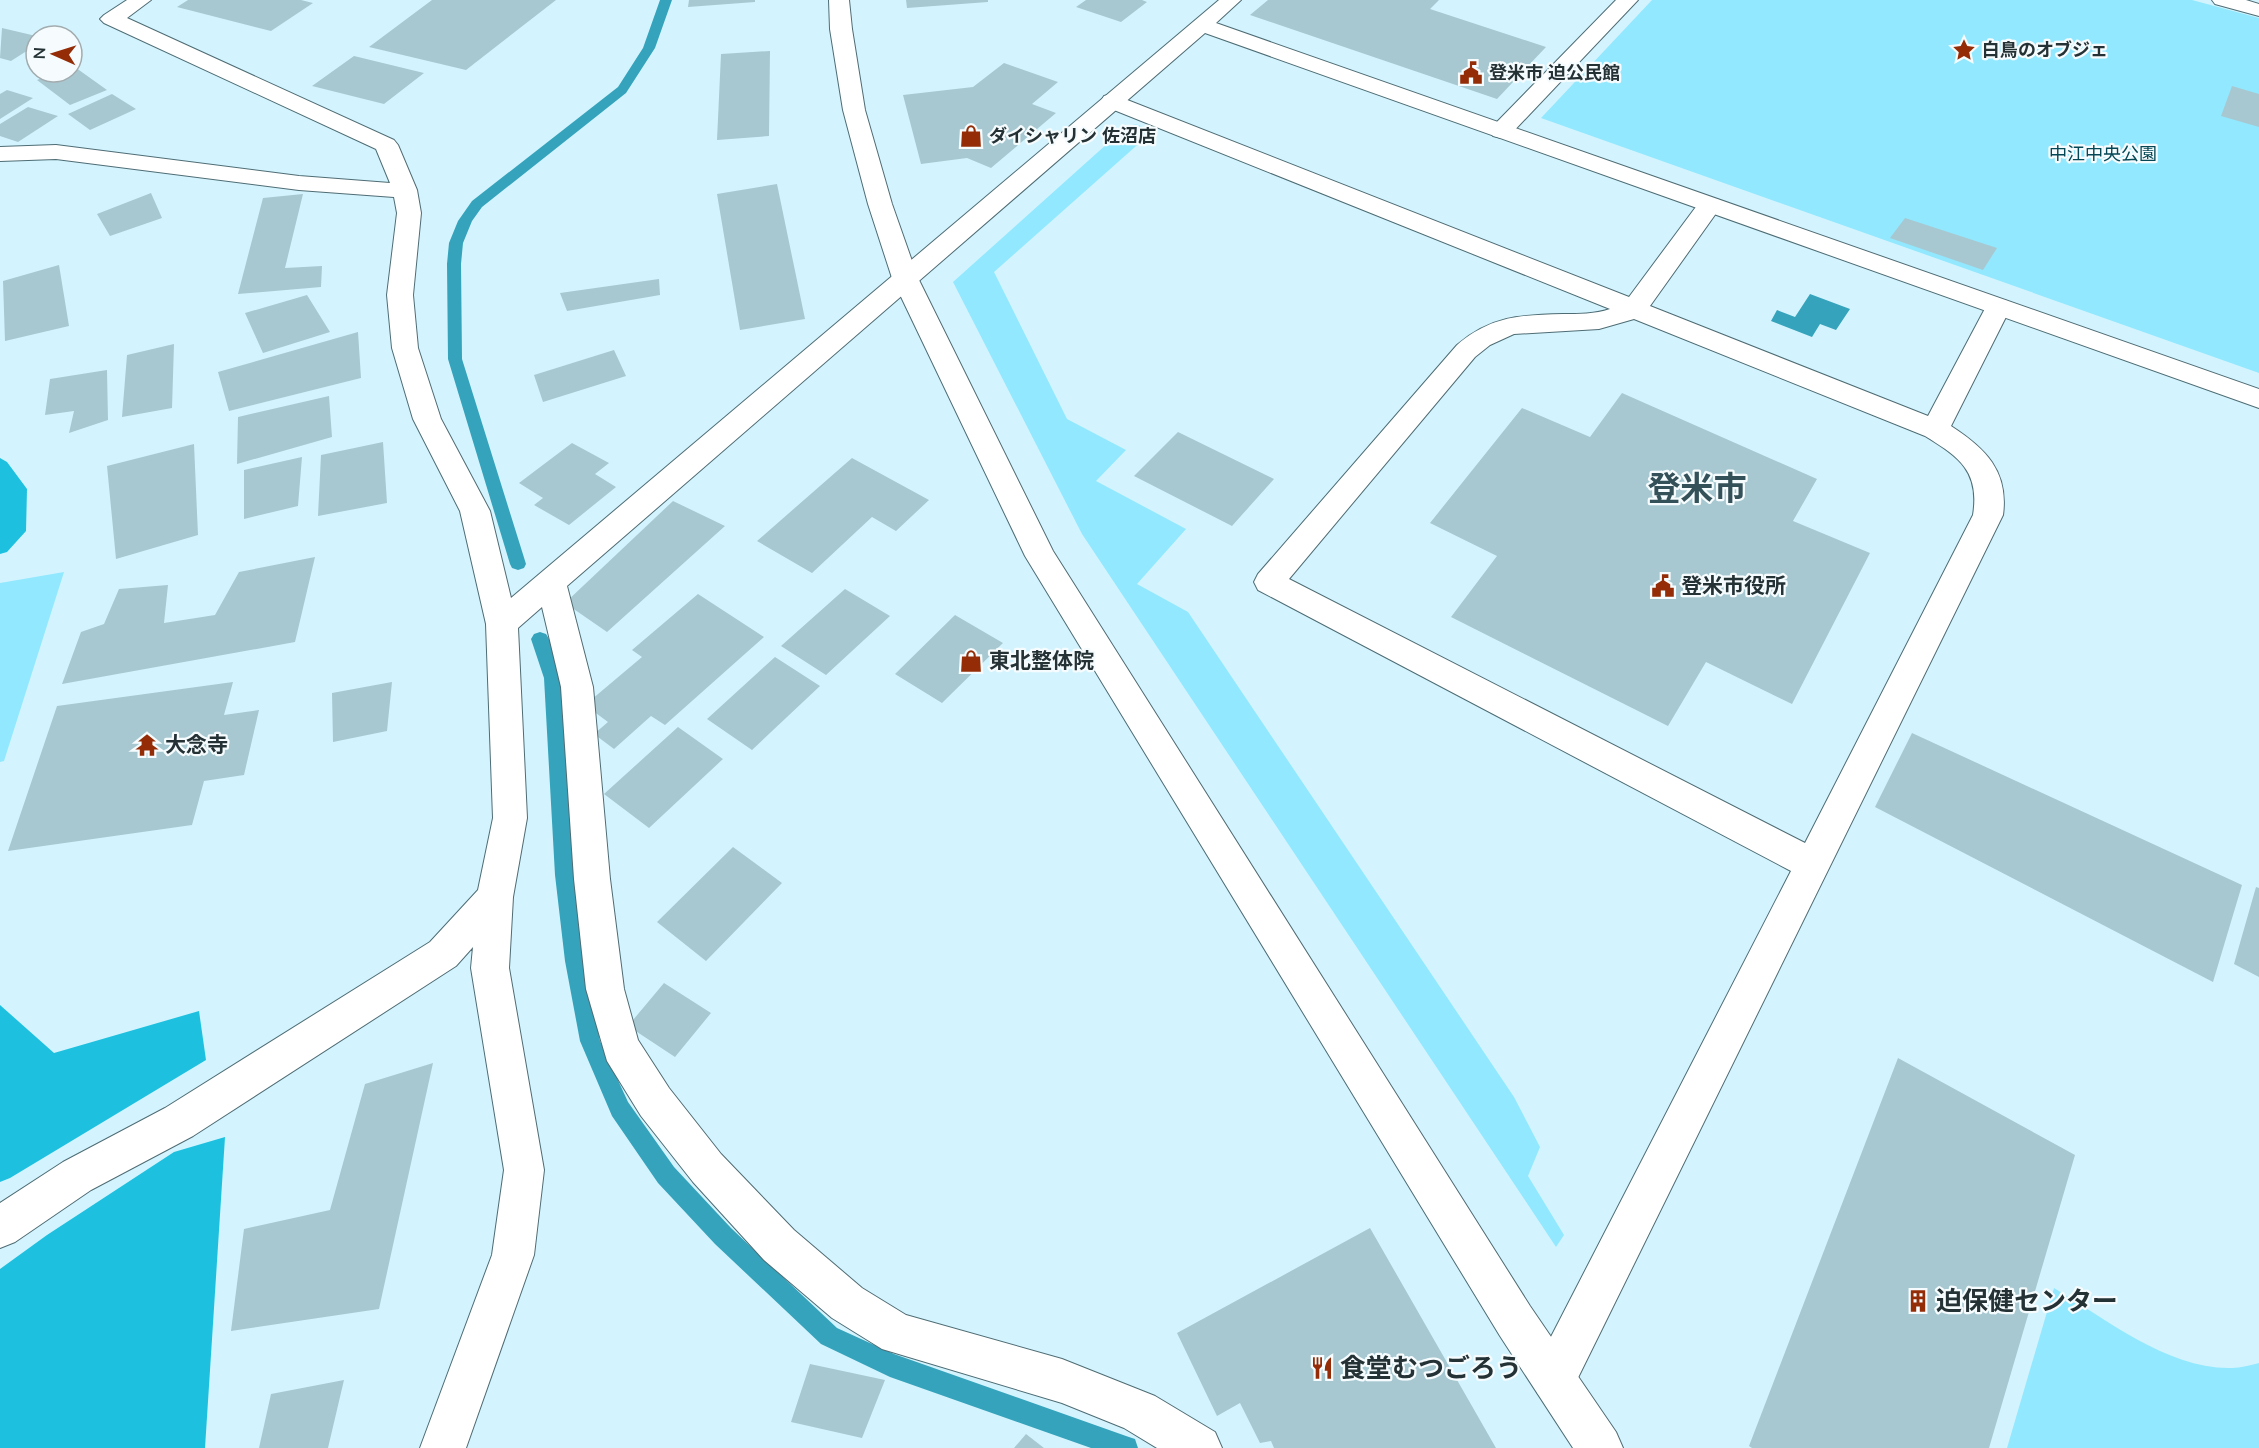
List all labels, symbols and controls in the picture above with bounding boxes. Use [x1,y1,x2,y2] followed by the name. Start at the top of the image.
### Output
[24,24,84,84] north arrow
[1951,37,1977,63] place icon: 白鳥のオブジェ
[1982,38,2108,61] place label: 白鳥のオブジェ
[29,47,49,60] text: N
[1458,60,1484,86] public building icon: 登米市 迫公民館
[1489,61,1620,84] place label: 登米市 迫公民館
[958,123,984,149] shop icon: ダイシャリン 佐沼店
[989,124,1156,147] place label: ダイシャリン 佐沼店
[2049,142,2157,165] park label: 中江中央公園
[1648,467,1747,508] district label: 登米市
[1681,572,1786,598] place label: 登米市役所
[1650,573,1676,599] public building icon: 登米市役所
[989,647,1094,673] place label: 東北整体院
[958,648,984,674] shop icon: 東北整体院
[165,731,228,757] place label: 大念寺
[134,732,160,758] temple icon: 大念寺
[1936,1284,2118,1317] place label: 迫保健センター
[1905,1288,1931,1314] building icon: 迫保健センター
[1340,1351,1522,1384] place label: 食堂むつごろう
[1309,1355,1335,1381] restaurant icon: 食堂むつごろう

